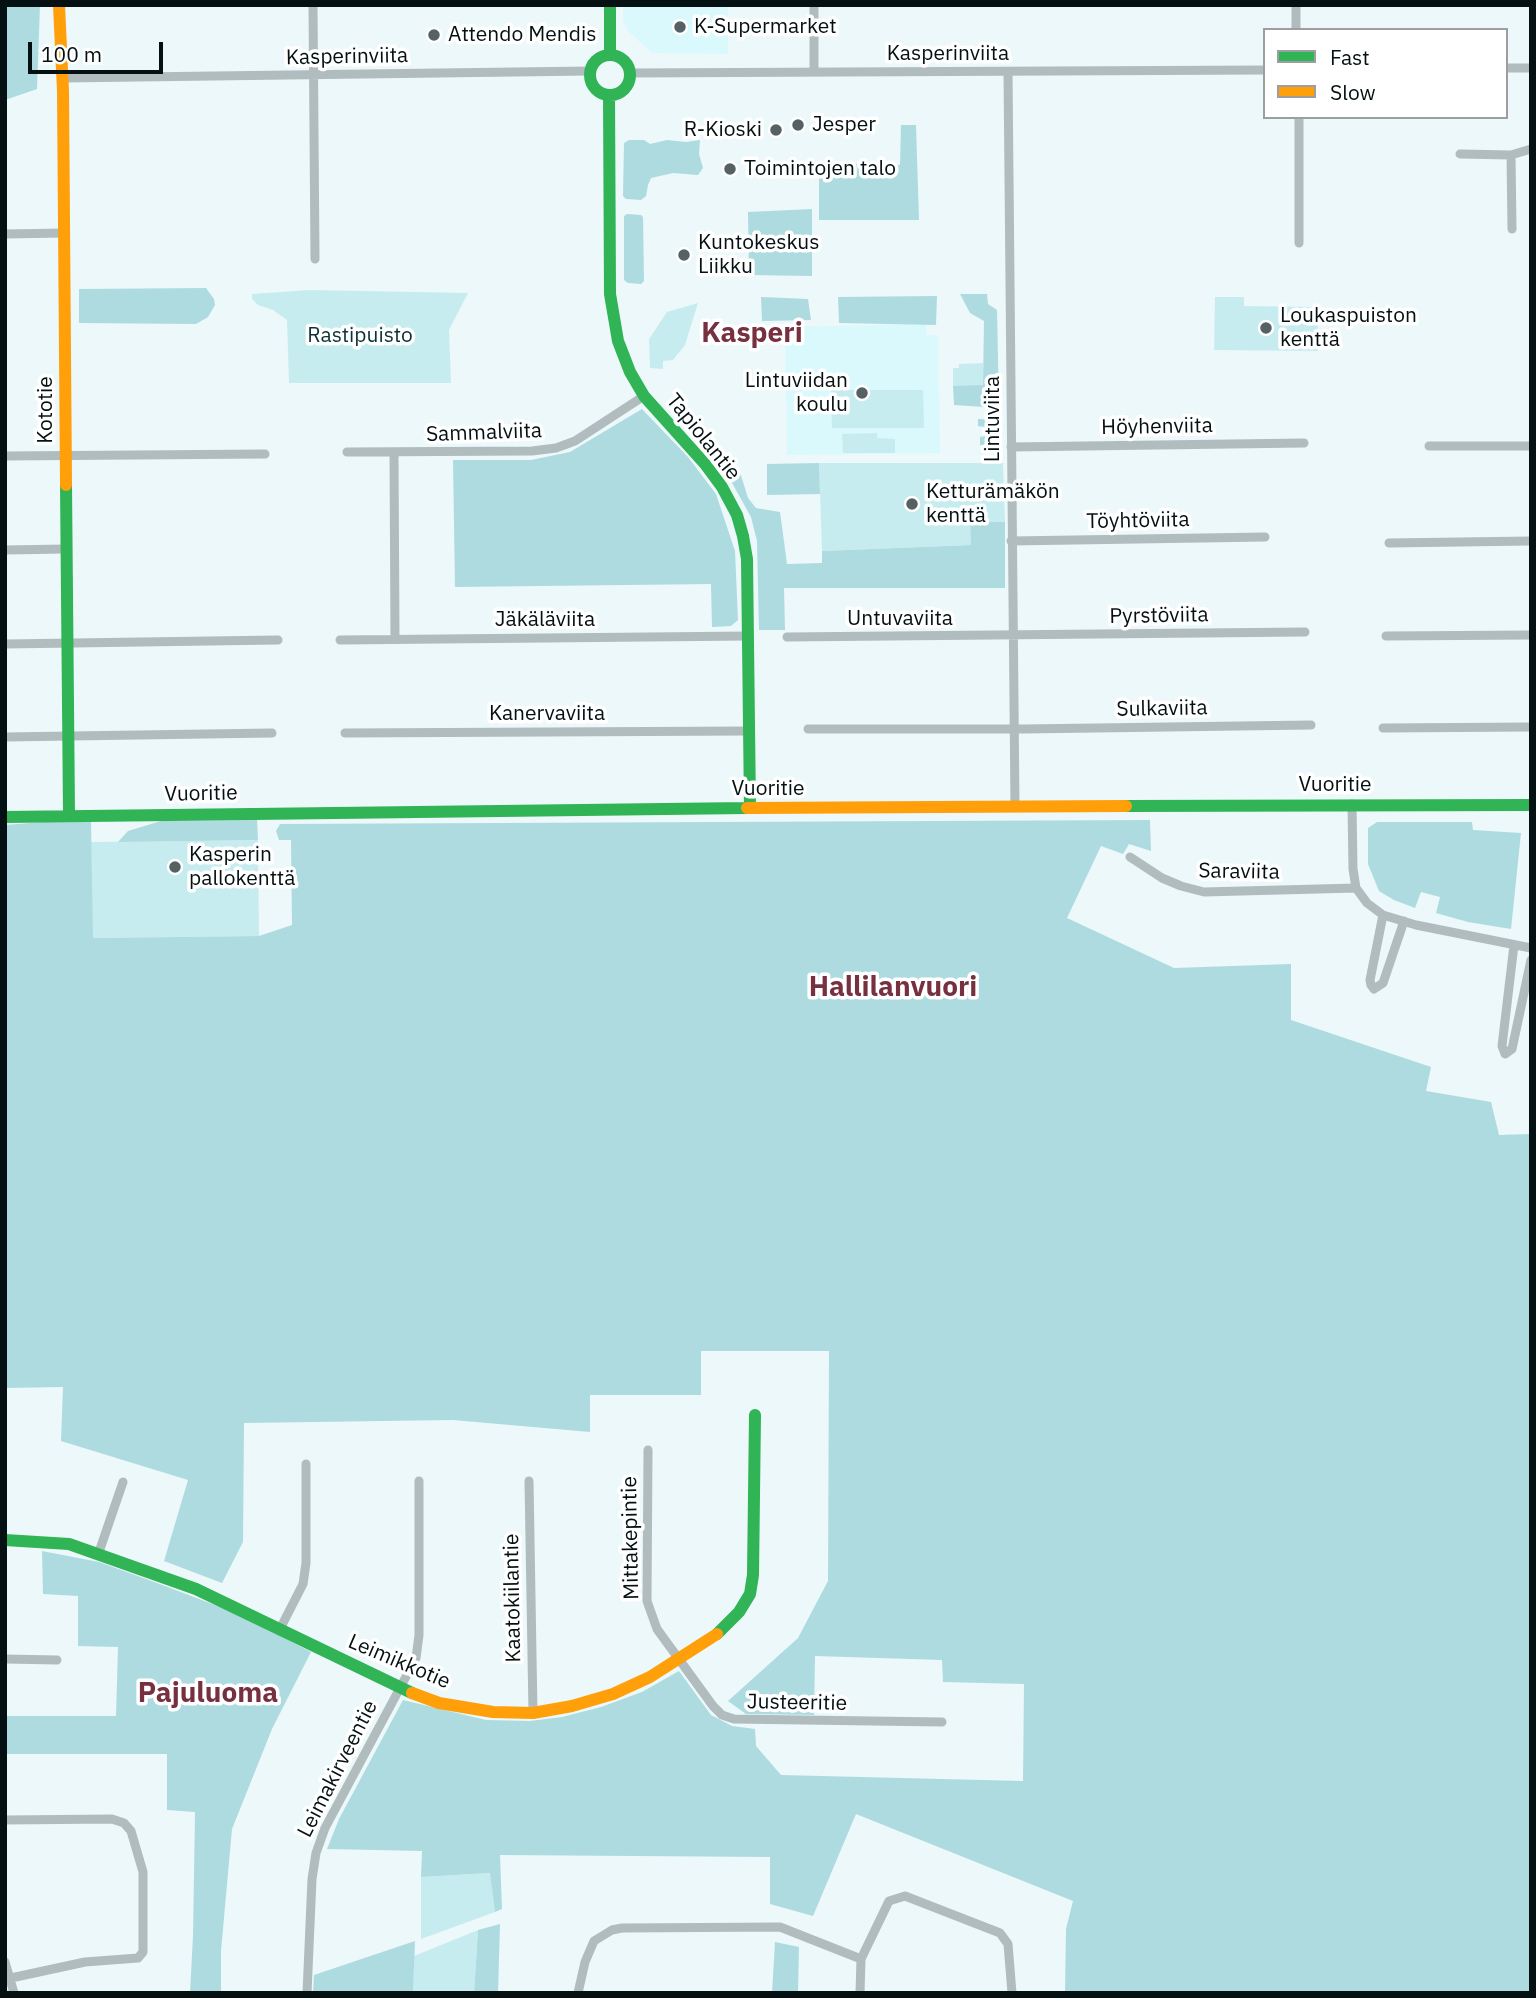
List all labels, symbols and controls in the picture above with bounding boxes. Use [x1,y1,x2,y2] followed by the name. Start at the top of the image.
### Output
[694,14,837,40] place label: K-Supermarket
[672,19,688,35] marker: K-Supermarket
[448,22,596,48] place label: Attendo Mendis
[426,27,442,43] marker: Attendo Mendis
[32,28,166,72] scale bar
[1263,28,1508,119] legend
[41,40,102,68] text: 100 m
[887,41,1009,67] street label: Kasperinviita
[286,43,408,71] street label: Kasperinviita
[1330,43,1370,71] text: Fast
[1330,78,1376,106] text: Slow
[812,112,876,138] place label: Jesper
[684,117,762,143] place label: R-Kioski
[790,117,806,133] marker: Jesper
[768,122,784,138] marker: R-Kioski
[744,156,896,182] place label: Toimintojen talo
[722,161,738,177] marker: Toimintojen talo
[698,230,819,280] place label: Kuntokeskus Liikku
[676,247,692,263] marker: Kuntokeskus Liikku
[1280,303,1417,353] place label: Loukaspuiston kenttä
[701,317,803,351] district label: Kasperi
[1258,320,1274,336] marker: Loukaspuiston kenttä
[307,323,413,349] park label: Rastipuisto
[745,368,848,418] place label: Lintuviidan koulu
[33,376,59,444] street label: Kototie
[980,376,1006,462] street label: Lintuviita
[854,385,870,401] marker: Lintuviidan koulu
[660,389,746,485] street label: Tapiolantie
[1101,413,1213,441] street label: Höyhenviita
[425,418,543,448] street label: Sammalviita
[926,479,1060,529] place label: Ketturämäkön kenttä
[904,496,920,512] marker: Ketturämäkön kenttä
[1086,508,1190,534] street label: Töyhtöviita
[1109,603,1209,629] street label: Pyrstöviita
[847,606,953,632] street label: Untuvaviita
[495,607,595,633] street label: Jäkäläviita
[1116,696,1208,722] street label: Sulkaviita
[489,701,605,727] street label: Kanervaviita
[1298,772,1372,798] street label: Vuoritie
[731,776,805,802] street label: Vuoritie
[164,781,238,807] street label: Vuoritie
[189,842,295,892] place label: Kasperin pallokenttä
[167,859,183,875] marker: Kasperin pallokenttä
[1198,859,1280,885] street label: Saraviita
[809,971,977,1005] district label: Hallilanvuori
[617,1476,645,1600] street label: Mittakepintie
[499,1533,527,1663] street label: Kaatokiilantie
[344,1629,454,1695] street label: Leimikkotie
[138,1677,278,1711] district label: Pajuluoma
[747,1690,847,1716] street label: Justeeritie
[293,1696,383,1842] street label: Leimakirveentie

